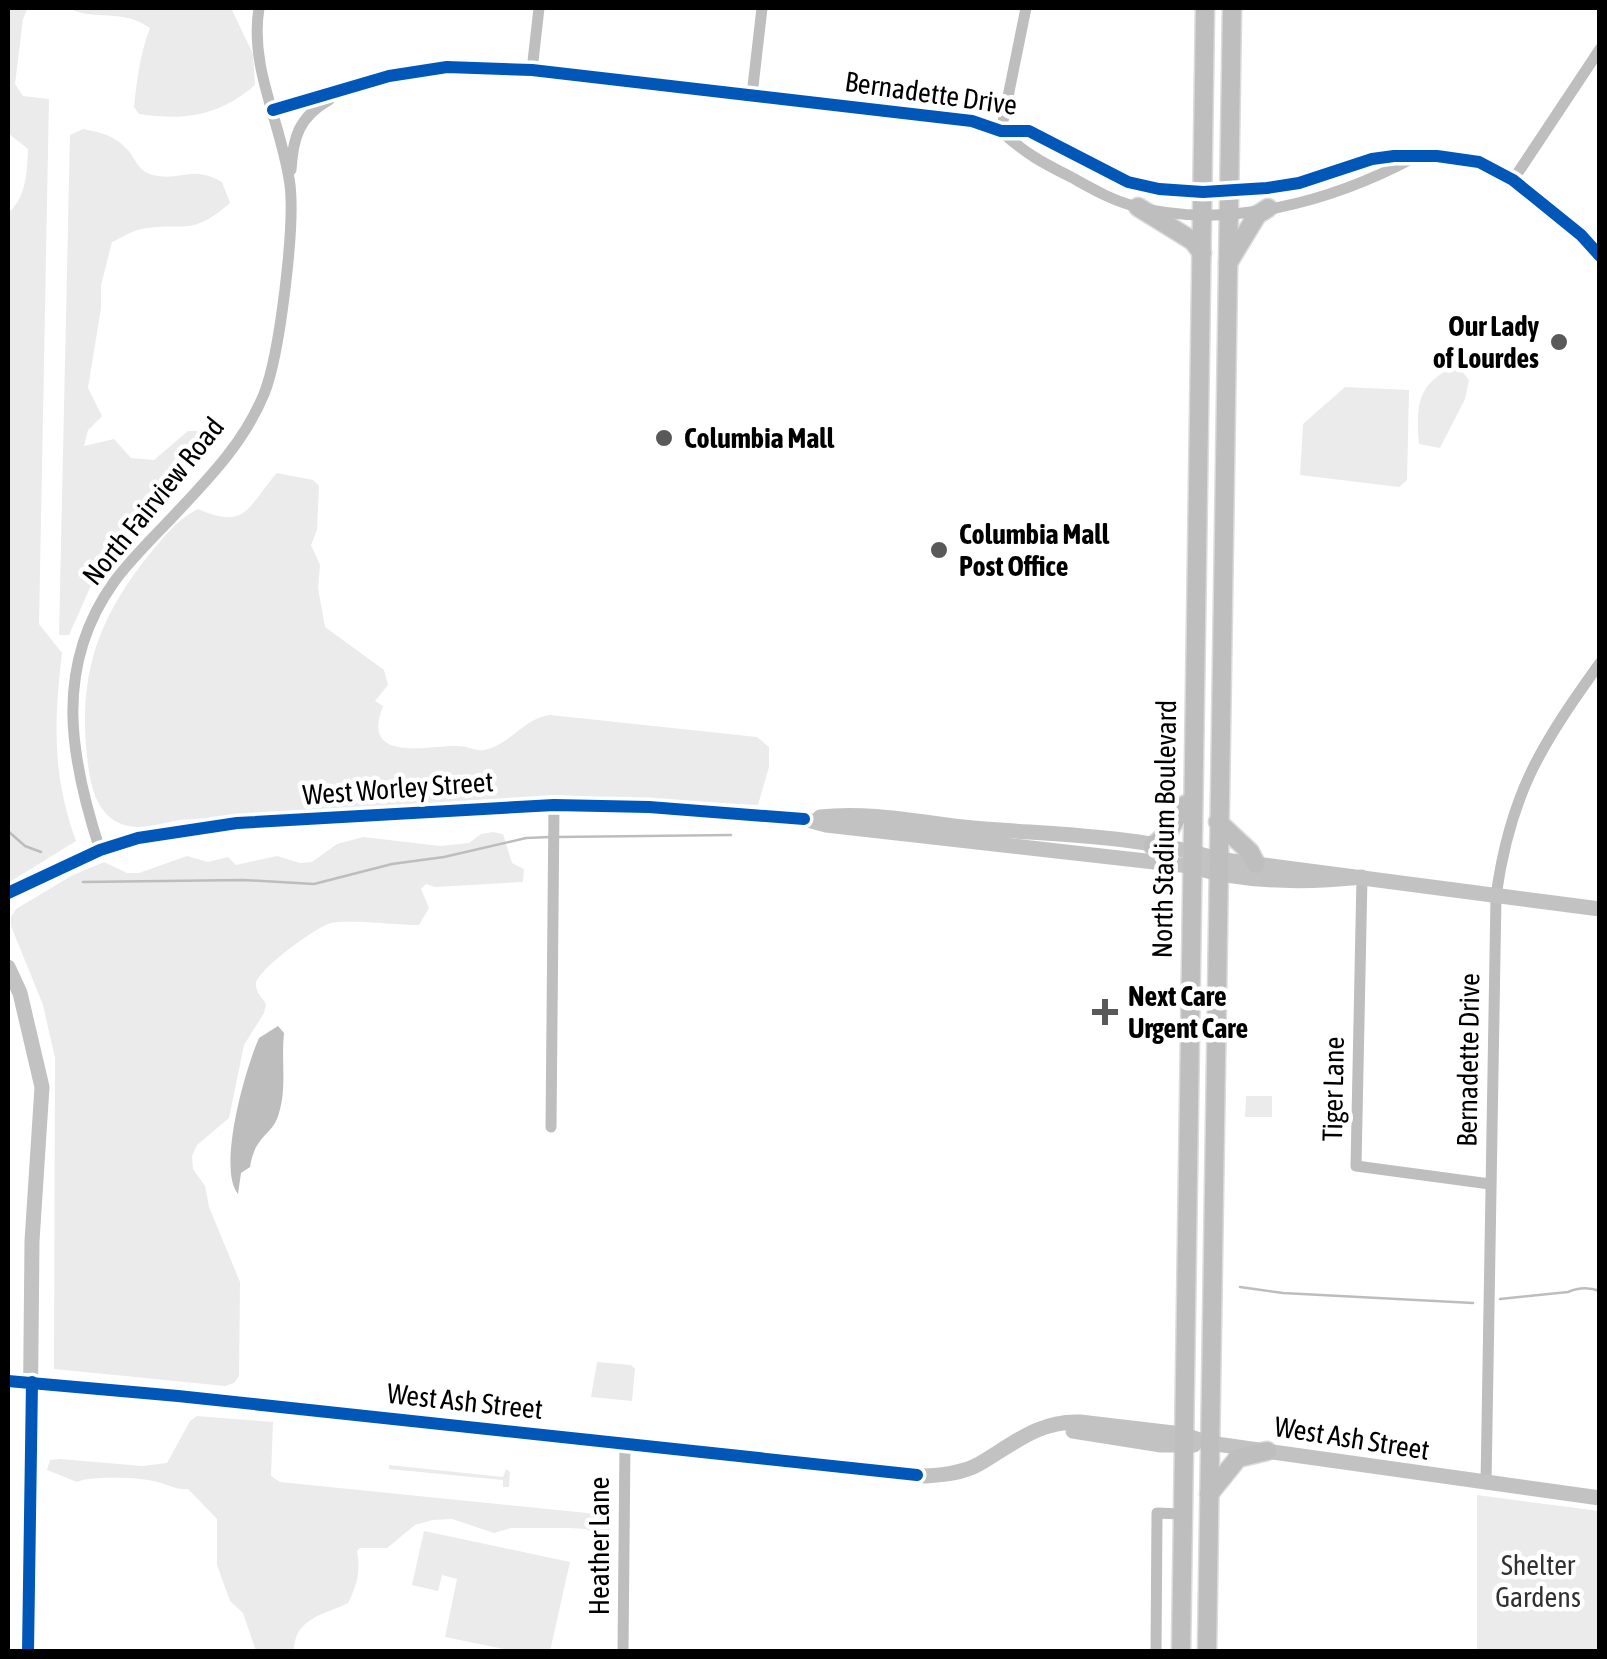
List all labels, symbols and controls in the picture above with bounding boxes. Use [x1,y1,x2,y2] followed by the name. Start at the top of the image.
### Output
[843,65,1019,121] street label: Bernadette Drive
[1433,310,1539,374] place label: Our Lady of Lourdes
[1548,331,1570,353] marker: Our Lady of Lourdes
[76,411,230,591] street label: North Fairview Road
[684,422,835,454] place label: Columbia Mall
[653,427,675,449] marker: Columbia Mall
[959,518,1110,582] place label: Columbia Mall Post Office
[928,539,950,561] marker: Columbia Mall Post Office
[1146,699,1182,959] street label: North Stadium Boulevard
[302,765,494,811] street label: West Worley Street
[1450,973,1486,1147] street label: Bernadette Drive
[1128,980,1248,1044] place label: Next Care Urgent Care
[1092,999,1118,1025] marker: Next Care Urgent Care
[1316,1036,1350,1142] street label: Tiger Lane
[386,1377,544,1425] street label: West Ash Street
[1272,1410,1432,1466] street label: West Ash Street
[583,1477,615,1615] street label: Heather Lane
[1495,1549,1581,1613] park label: Shelter Gardens

